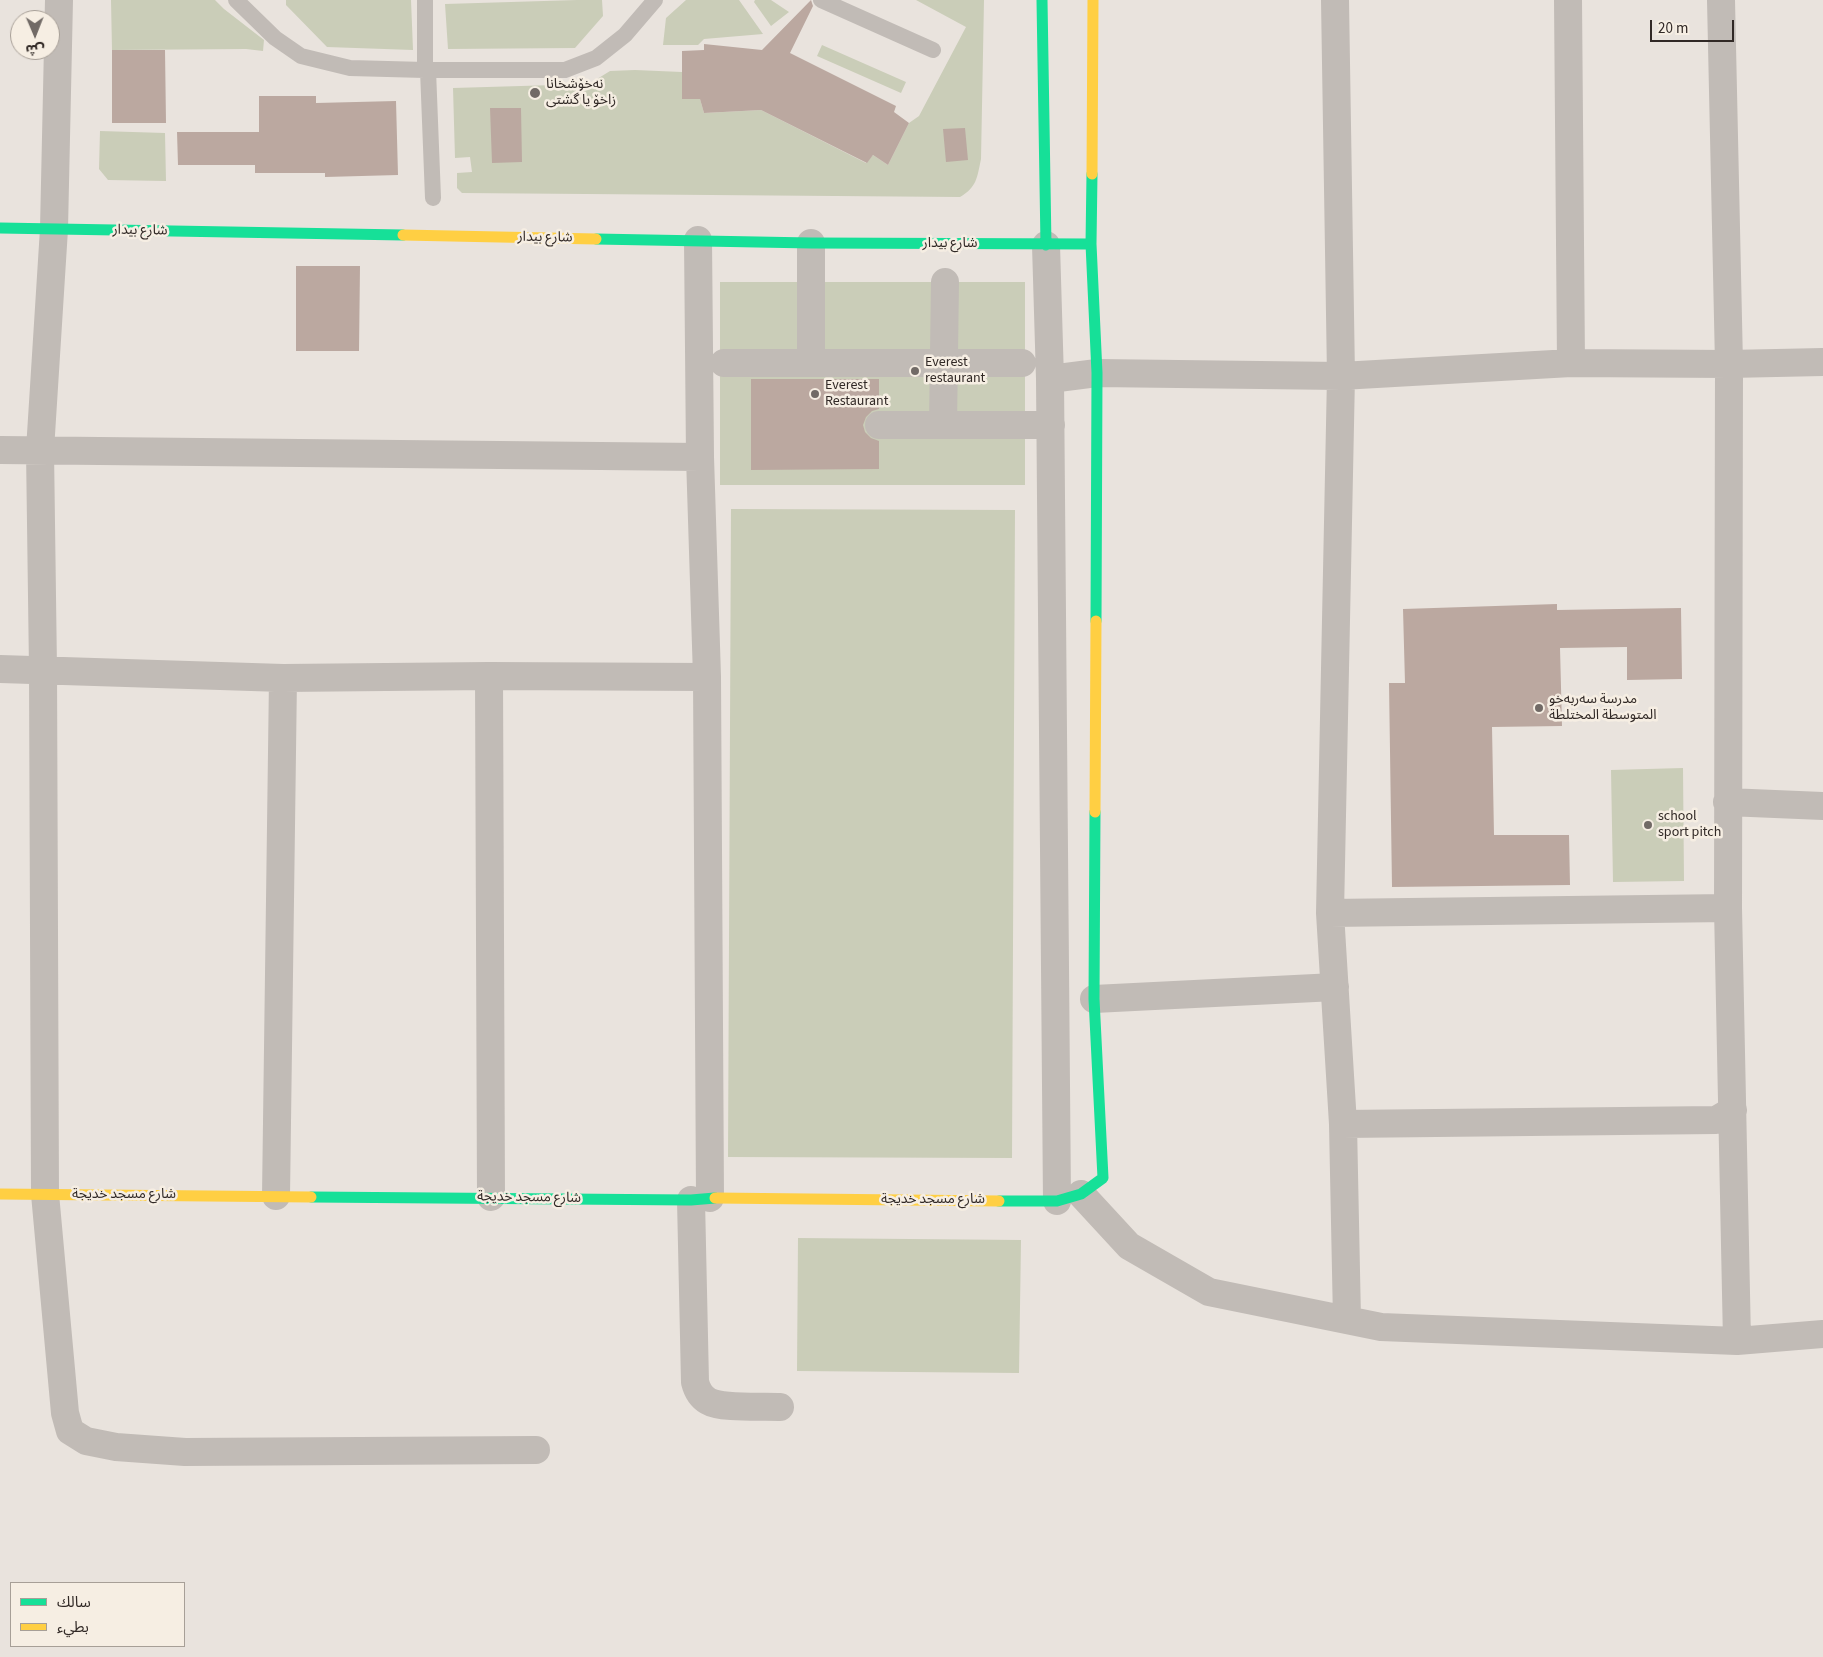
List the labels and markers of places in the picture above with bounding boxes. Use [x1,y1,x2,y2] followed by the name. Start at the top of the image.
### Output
[546,77,616,110] place label: نەخۆشخانا زاخۆ یا گشتی
[528,86,542,100] marker: نەخۆشخانا زاخۆ یا گشتی
[925,355,985,388] place label: Everest restaurant
[909,365,921,377] marker: Everest restaurant
[825,378,888,411] place label: Everest Restaurant
[809,388,821,400] marker: Everest Restaurant
[1549,692,1657,724] place label: مدرسة سەربەخو المتوسطة المختلطة
[1533,702,1545,714] marker: مدرسة سەربەخو المتوسطة المختلطة
[1658,809,1721,842] place label: school sport pitch
[1642,819,1654,831] marker: school sport pitch

